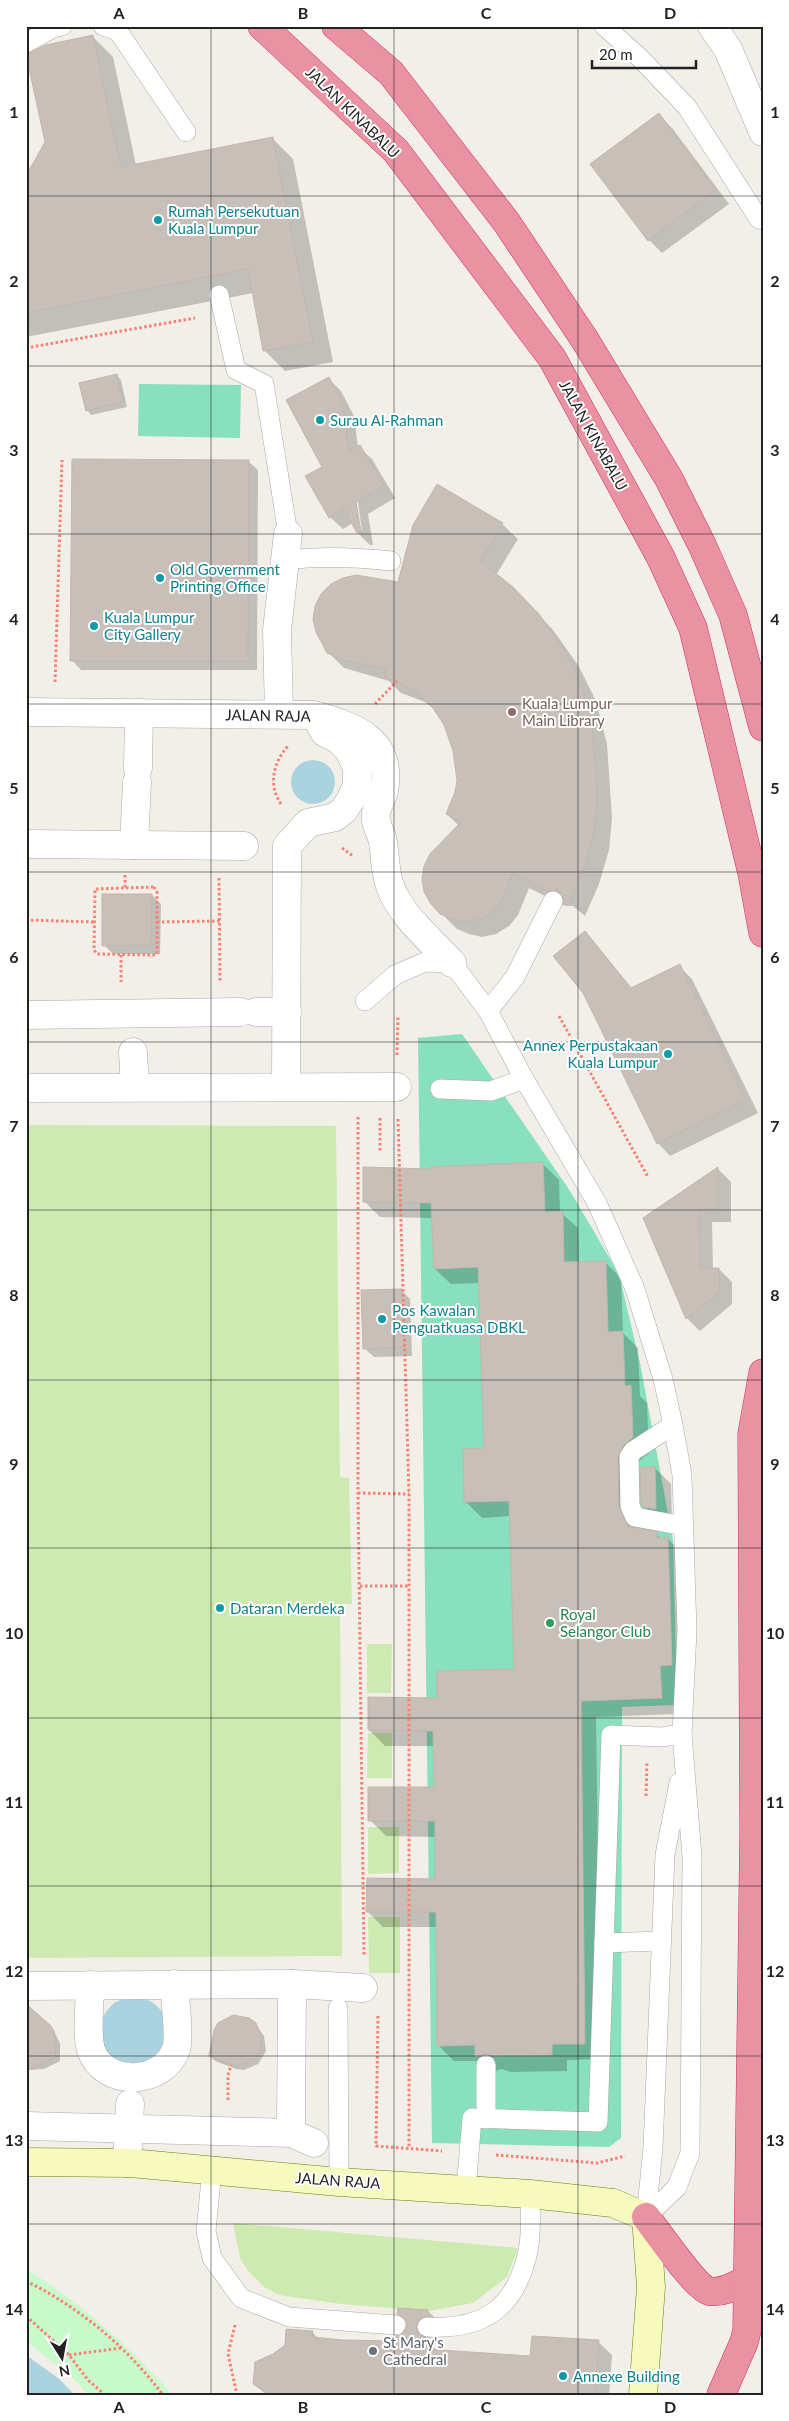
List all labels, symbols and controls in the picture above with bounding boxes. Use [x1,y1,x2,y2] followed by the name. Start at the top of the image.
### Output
[112,3,125,22] text: A
[298,3,308,22] text: B
[481,3,492,22] text: C
[664,3,676,22] text: D
[592,38,695,70] scale bar
[599,45,633,63] text: 20 m
[302,63,404,161] street label: JALAN KINABALU
[9,102,19,121] text: 1
[770,102,780,121] text: 1
[168,202,299,237] place label: Rumah Persekutuan Kuala Lumpur
[152,214,164,226] marker: Rumah Persekutuan Kuala Lumpur
[9,271,19,290] text: 2
[770,271,780,290] text: 2
[556,377,632,493] street label: JALAN KINABALU
[330,411,443,429] place label: Surau Al-Rahman
[314,414,326,426] marker: Surau Al-Rahman
[9,440,19,459] text: 3
[770,440,780,459] text: 3
[170,560,281,595] place label: Old Government Printing Office
[154,572,166,584] marker: Old Government Printing Office
[104,608,195,643] place label: Kuala Lumpur City Gallery
[9,609,19,628] text: 4
[770,609,780,628] text: 4
[88,620,100,632] marker: Kuala Lumpur City Gallery
[522,694,613,729] place label: Kuala Lumpur Main Library
[225,705,312,725] street label: JALAN RAJA
[506,706,518,718] marker: Kuala Lumpur Main Library
[9,778,19,797] text: 5
[770,778,780,797] text: 5
[9,947,19,966] text: 6
[770,947,780,966] text: 6
[523,1036,659,1071] place label: Annex Perpustakaan Kuala Lumpur
[662,1048,674,1060] marker: Annex Perpustakaan Kuala Lumpur
[9,1116,19,1135] text: 7
[770,1116,780,1135] text: 7
[9,1285,19,1304] text: 8
[770,1285,780,1304] text: 8
[392,1301,526,1336] place label: Pos Kawalan Penguatkuasa DBKL
[376,1313,388,1325] marker: Pos Kawalan Penguatkuasa DBKL
[9,1454,19,1473] text: 9
[770,1454,780,1473] text: 9
[230,1599,345,1617] place label: Dataran Merdeka
[214,1602,226,1614] marker: Dataran Merdeka
[560,1605,651,1640] place label: Royal Selangor Club
[544,1617,556,1629] marker: Royal Selangor Club
[5,1623,23,1642] text: 10
[766,1623,784,1642] text: 10
[5,1792,23,1811] text: 11
[766,1792,784,1811] text: 11
[5,1961,23,1980] text: 12
[766,1961,784,1980] text: 12
[5,2130,23,2149] text: 13
[766,2130,784,2149] text: 13
[295,2168,382,2192] street label: JALAN RAJA
[5,2299,23,2318] text: 14
[766,2299,784,2318] text: 14
[383,2333,447,2368] place label: St Mary's Cathedral
[38,2334,88,2384] north arrow
[367,2345,379,2357] marker: St Mary's Cathedral
[58,2362,71,2381] text: N
[573,2367,680,2385] place label: Annexe Building
[557,2370,569,2382] marker: Annexe Building
[112,2397,125,2416] text: A
[298,2397,308,2416] text: B
[481,2397,492,2416] text: C
[664,2397,676,2416] text: D

